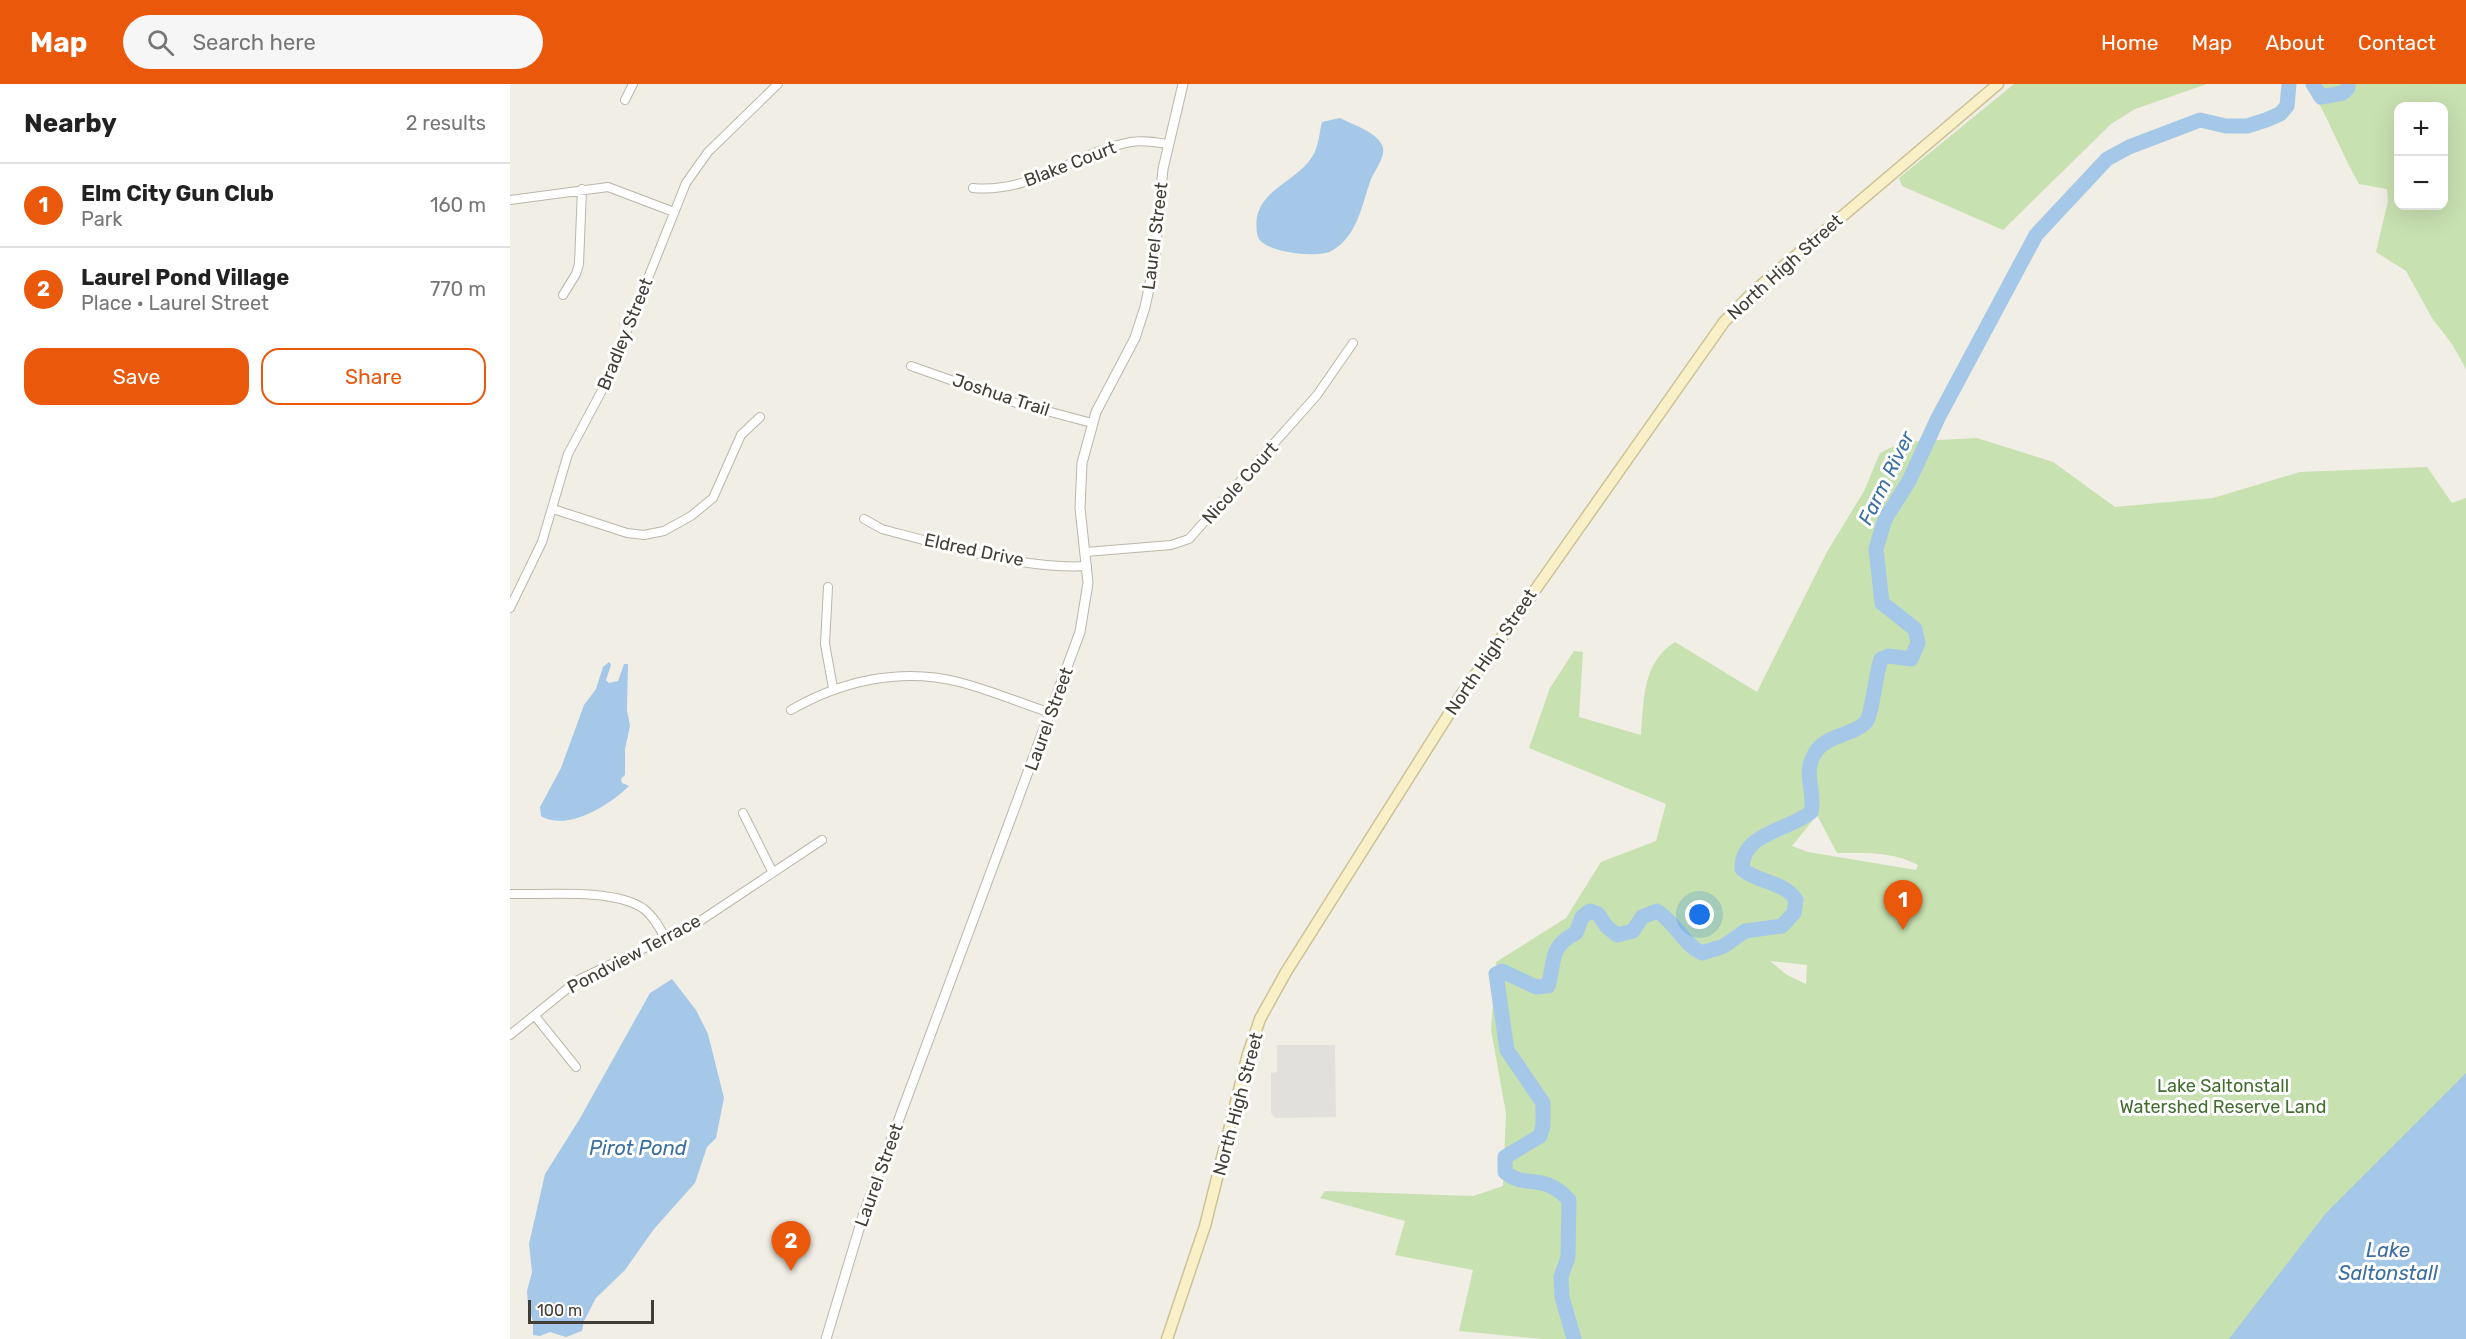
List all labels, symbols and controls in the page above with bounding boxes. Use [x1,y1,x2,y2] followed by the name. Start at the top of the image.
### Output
[123,15,543,69] search box
[30,26,87,59] text: Map
[144,26,177,59] icon: search
[192,29,316,56] text: Search here
[2101,30,2158,55] text: Home
[2191,30,2232,55] text: Map
[2265,30,2325,55] text: About
[2358,30,2436,55] text: Contact
[2394,102,2448,210] map controls
[2394,102,2448,156] button: +
[24,108,117,139] text: Nearby
[406,111,486,135] text: 2 results
[1021,136,1119,192] street label: Blake Court
[2394,156,2448,210] button: −
[81,180,274,207] text: Elm City Gun Club
[1137,181,1173,291] street label: Laurel Street
[39,193,48,217] text: 1
[430,193,486,217] text: 160 m
[81,207,123,231] text: Park
[1723,209,1847,325] street label: North High Street
[81,264,289,291] text: Laurel Pond Village
[592,275,658,393] street label: Bradley Street
[37,277,50,301] text: 2
[430,277,486,301] text: 770 m
[81,291,269,315] text: Place · Laurel Street
[24,348,249,405] button: Save
[261,348,486,405] button: Share
[950,369,1052,421] street label: Joshua Trail
[1853,426,1920,529] water label: Farm River
[1197,437,1283,529] street label: Nicole Court
[922,529,1026,571] street label: Eldred Drive
[1441,585,1541,719] street label: North High Street
[1020,664,1078,774] street label: Laurel Street
[1884,880,1922,930] pin: 1
[1685,900,1714,929] your location
[564,910,704,998] street label: Pondview Terrace
[1208,1030,1268,1178] street label: North High Street
[2120,1075,2326,1118] park label: Lake Saltonstall Watershed Reserve Land
[850,1120,908,1230] street label: Laurel Street
[589,1136,688,1160] water label: Pirot Pond
[772,1222,810,1271] pin: 2
[2338,1238,2439,1285] water label: Lake Saltonstall
[528,1297,654,1324] scale bar
[537,1301,582,1320] text: 100 m

